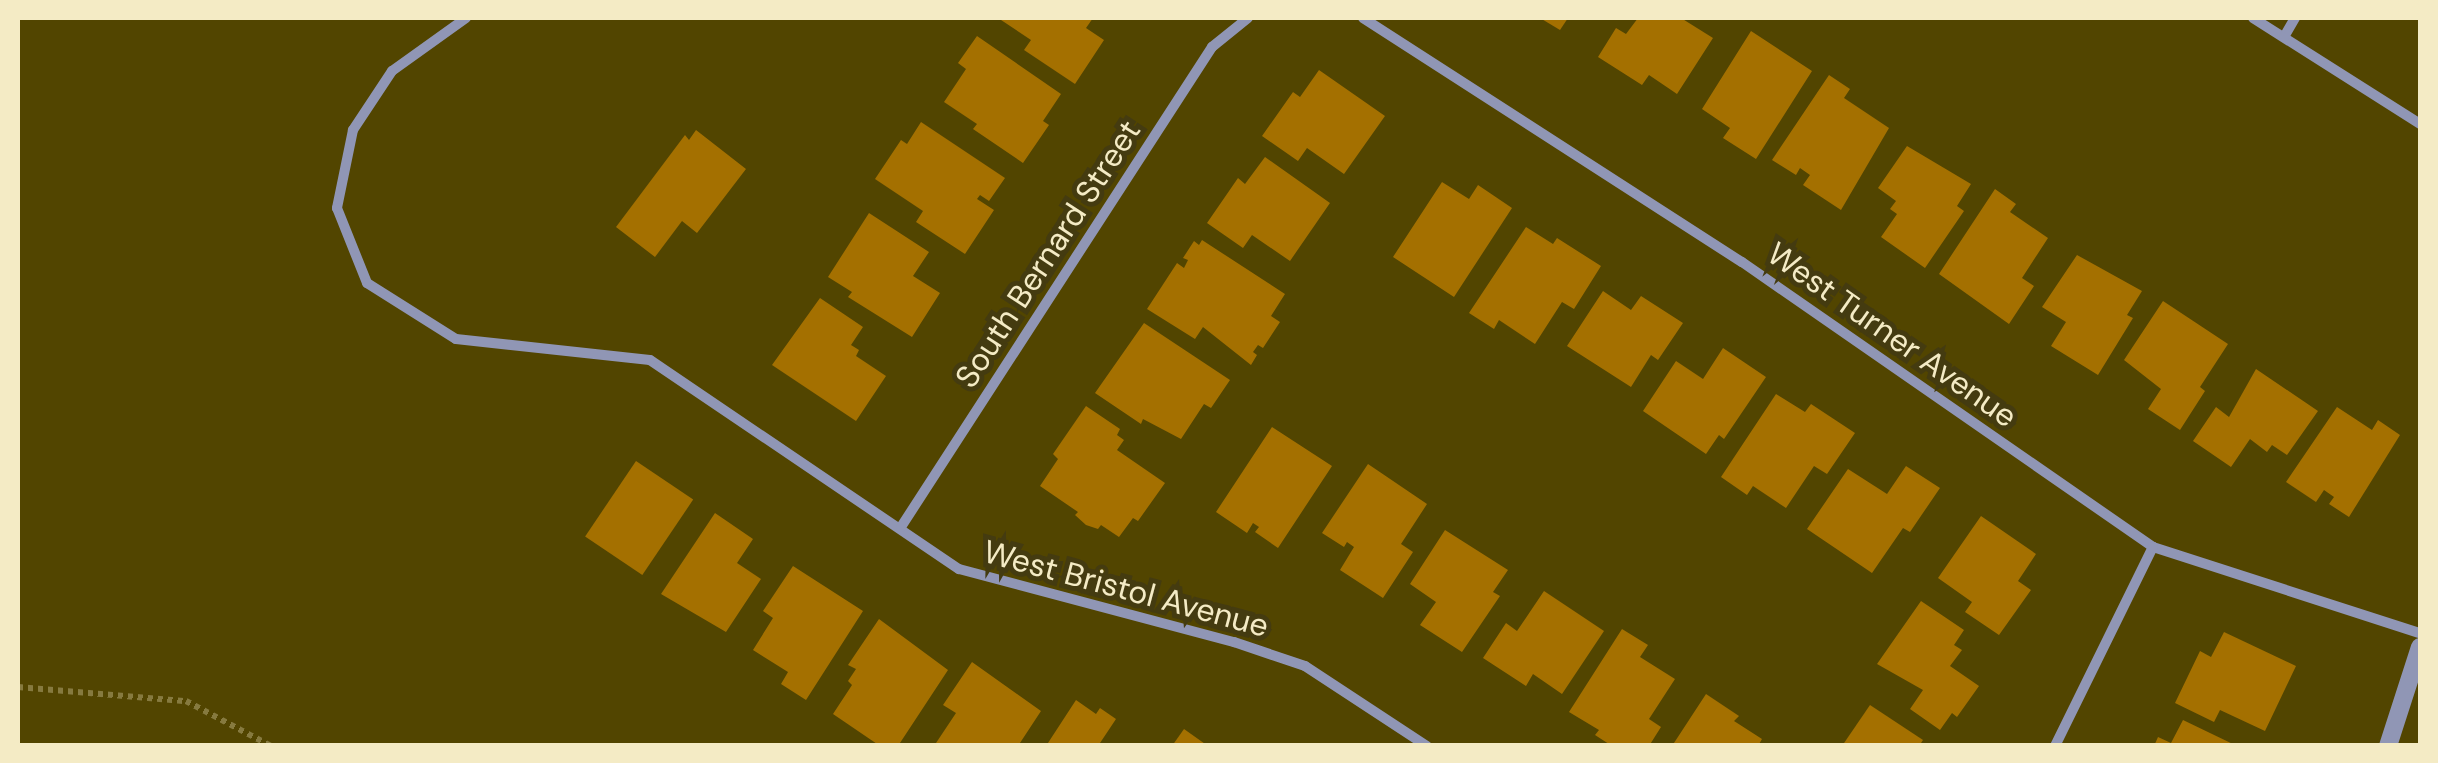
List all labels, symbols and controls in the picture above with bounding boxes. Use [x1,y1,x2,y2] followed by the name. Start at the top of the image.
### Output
[947,113,1149,395] street label: South Bernard Street
[1760,234,2024,436] street label: West Turner Avenue
[979,532,1273,646] street label: West Bristol Avenue

